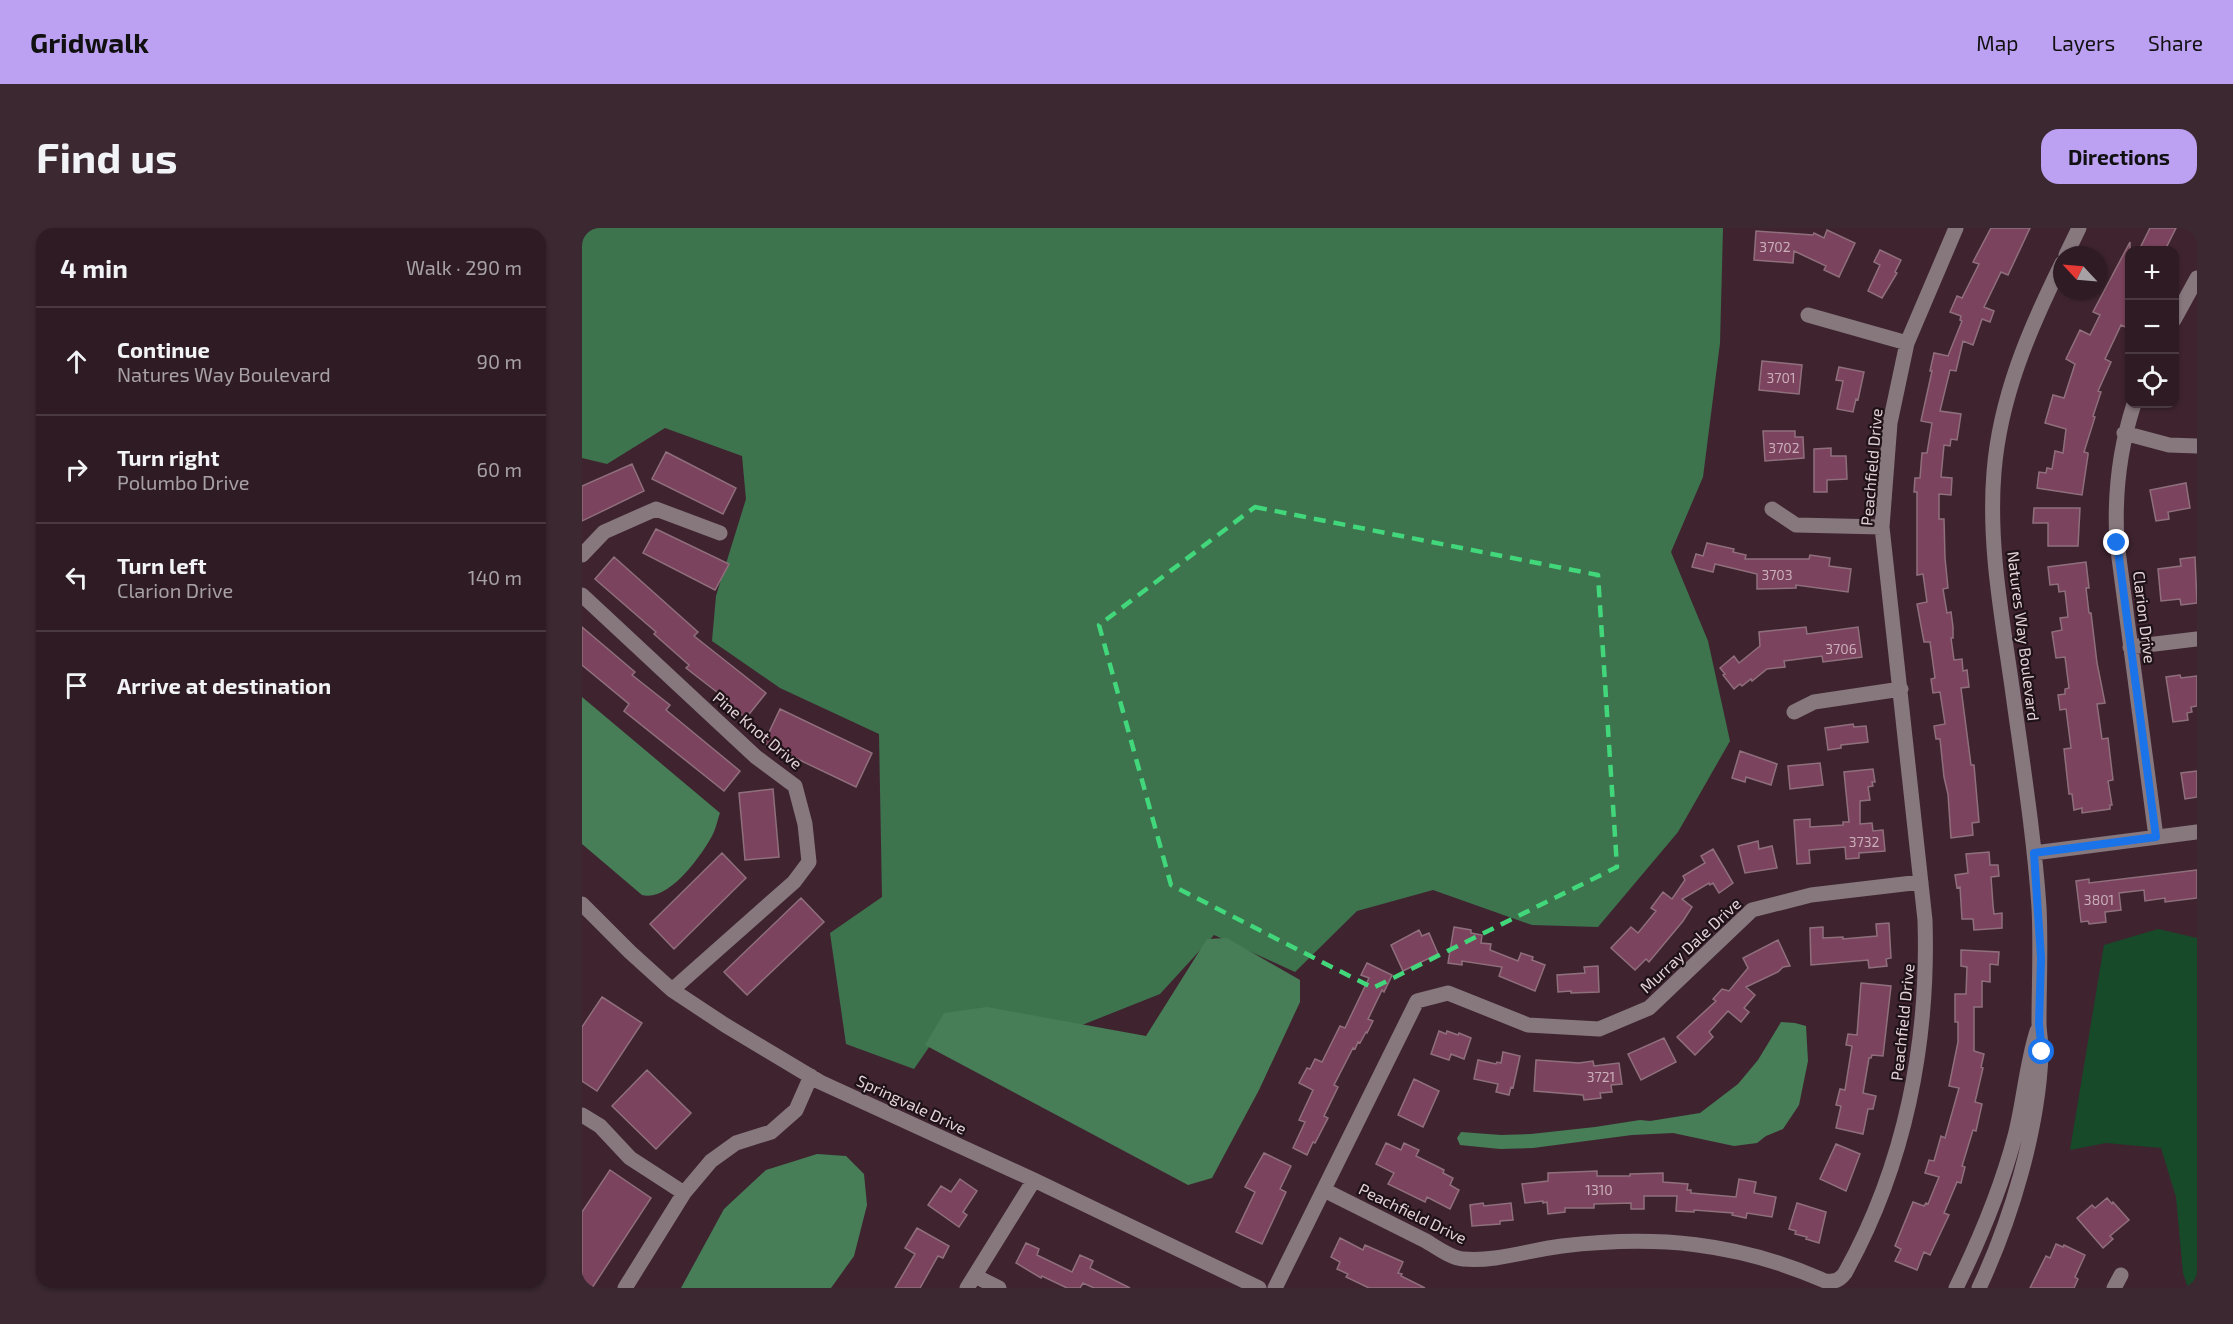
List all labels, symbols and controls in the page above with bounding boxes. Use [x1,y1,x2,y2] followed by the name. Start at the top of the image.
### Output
[30,25,149,59] text: Gridwalk
[1976,30,2018,55] text: Map
[2051,30,2115,55] text: Layers
[2148,30,2203,55] text: Share
[2041,129,2197,184] button: Directions
[36,131,178,181] text: Find us
[1759,238,1791,255] house number: 3702
[2053,246,2107,300] north arrow
[2125,246,2179,408] map controls
[2125,246,2179,300] button: +
[60,252,128,283] text: 4 min
[406,255,522,279] text: Walk · 290 m
[2125,300,2179,354] button: −
[117,336,210,362] text: Continue
[60,345,93,378] icon: ahead
[477,349,522,373] text: 90 m
[2125,354,2179,408] button: locate
[117,362,331,386] text: Natures Way Boulevard
[1767,369,1795,386] house number: 3701
[1856,408,1886,526] street label: Peachfield Drive
[1768,439,1800,456] house number: 3702
[117,444,219,470] text: Turn right
[60,453,93,486] icon: right
[477,457,522,481] text: 60 m
[117,470,250,494] text: Polumbo Drive
[2103,529,2129,555] route end
[2004,550,2044,722] street label: Natures Way Boulevard
[117,552,206,578] text: Turn left
[60,561,93,594] icon: left
[468,565,522,589] text: 140 m
[1761,566,1793,583] house number: 3703
[2130,570,2160,664] street label: Clarion Drive
[117,578,233,602] text: Clarion Drive
[1825,640,1857,657] house number: 3706
[60,669,93,702] icon: arrive
[117,672,331,698] text: Arrive at destination
[710,687,806,773] street label: Pine Knot Drive
[1849,833,1879,850] house number: 3732
[2084,891,2114,908] house number: 3801
[1636,893,1744,997] street label: Murray Dale Drive
[1886,963,1918,1081] street label: Peachfield Drive
[2028,1038,2054,1064] route start
[1587,1068,1615,1085] house number: 3721
[854,1070,970,1138] street label: Springvale Drive
[1356,1179,1470,1247] street label: Peachfield Drive
[1585,1181,1613,1198] house number: 1310

